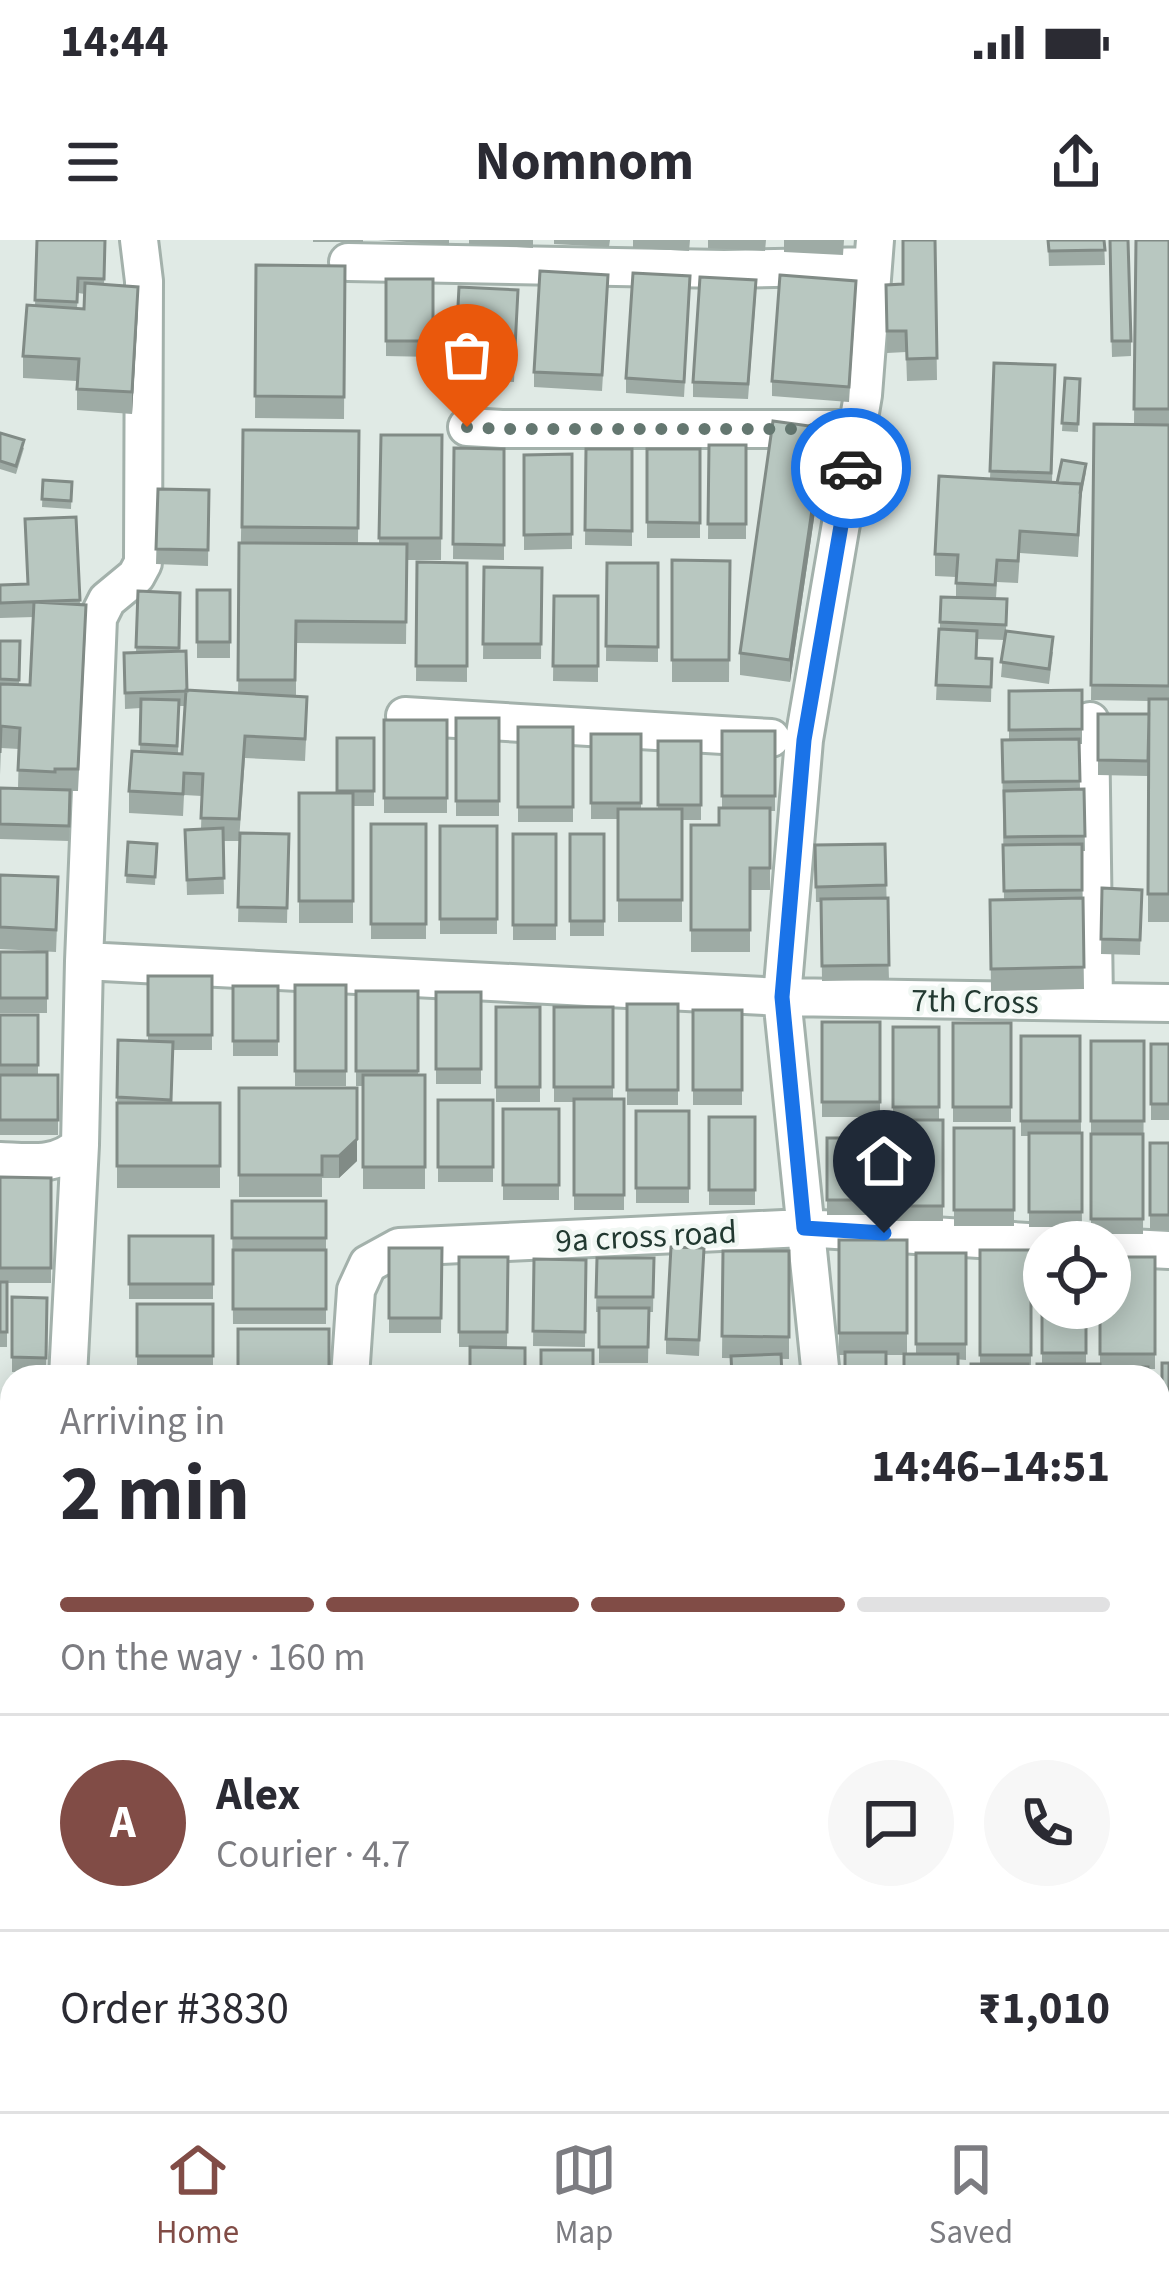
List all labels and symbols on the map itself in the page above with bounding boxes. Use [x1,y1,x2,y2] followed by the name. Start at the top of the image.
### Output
[416,304,518,427] pin
[791,408,911,528] courier
[911,977,1039,1026] street label: 7th Cross
[833,1110,935,1233] pin
[554,1208,738,1265] street label: 9a cross road

